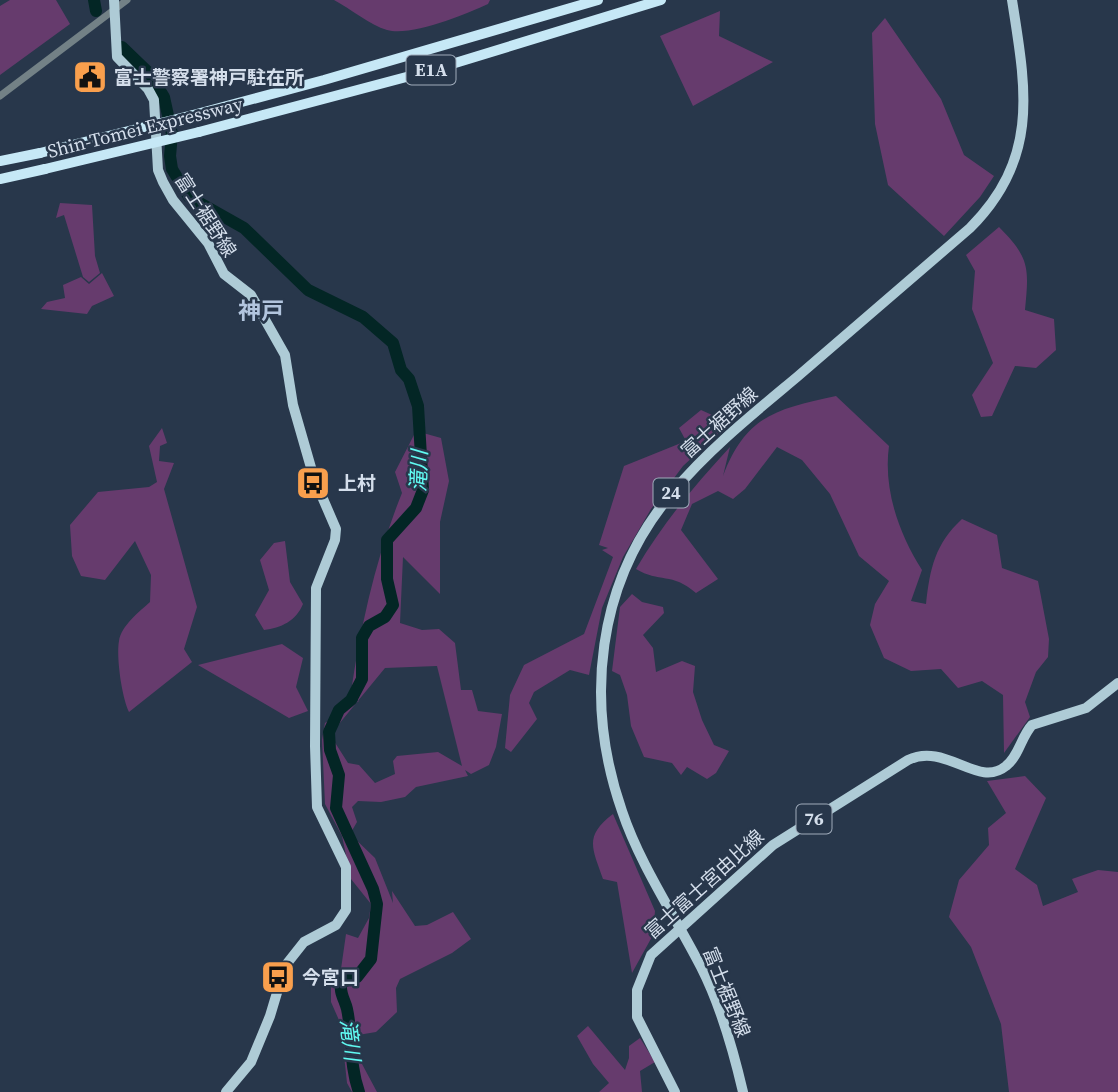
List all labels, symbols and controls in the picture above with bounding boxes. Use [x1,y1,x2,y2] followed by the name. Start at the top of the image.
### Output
[406,56,456,84] road number: E1A
[71,58,109,96] public building icon: 富士警察署神戸駐在所
[114,64,304,90] place label: 富士警察署神戸駐在所
[45,90,246,164] street label: Shin-Tomei Expressway
[169,168,243,262] street label: 富士裾野線
[238,295,284,327] district label: 神戸
[675,381,763,463] street label: 富士裾野線
[403,447,434,492] water label: 滝川
[294,464,332,502] bus stop icon: 上村
[338,470,376,496] place label: 上村
[654,478,688,508] road number: 24
[796,804,832,834] road number: 76
[639,823,769,945] street label: 富士富士宮由比線
[697,943,757,1041] street label: 富士裾野線
[259,958,297,996] bus stop icon: 今宮口
[302,964,359,990] place label: 今宮口
[334,1017,368,1065] water label: 滝川

